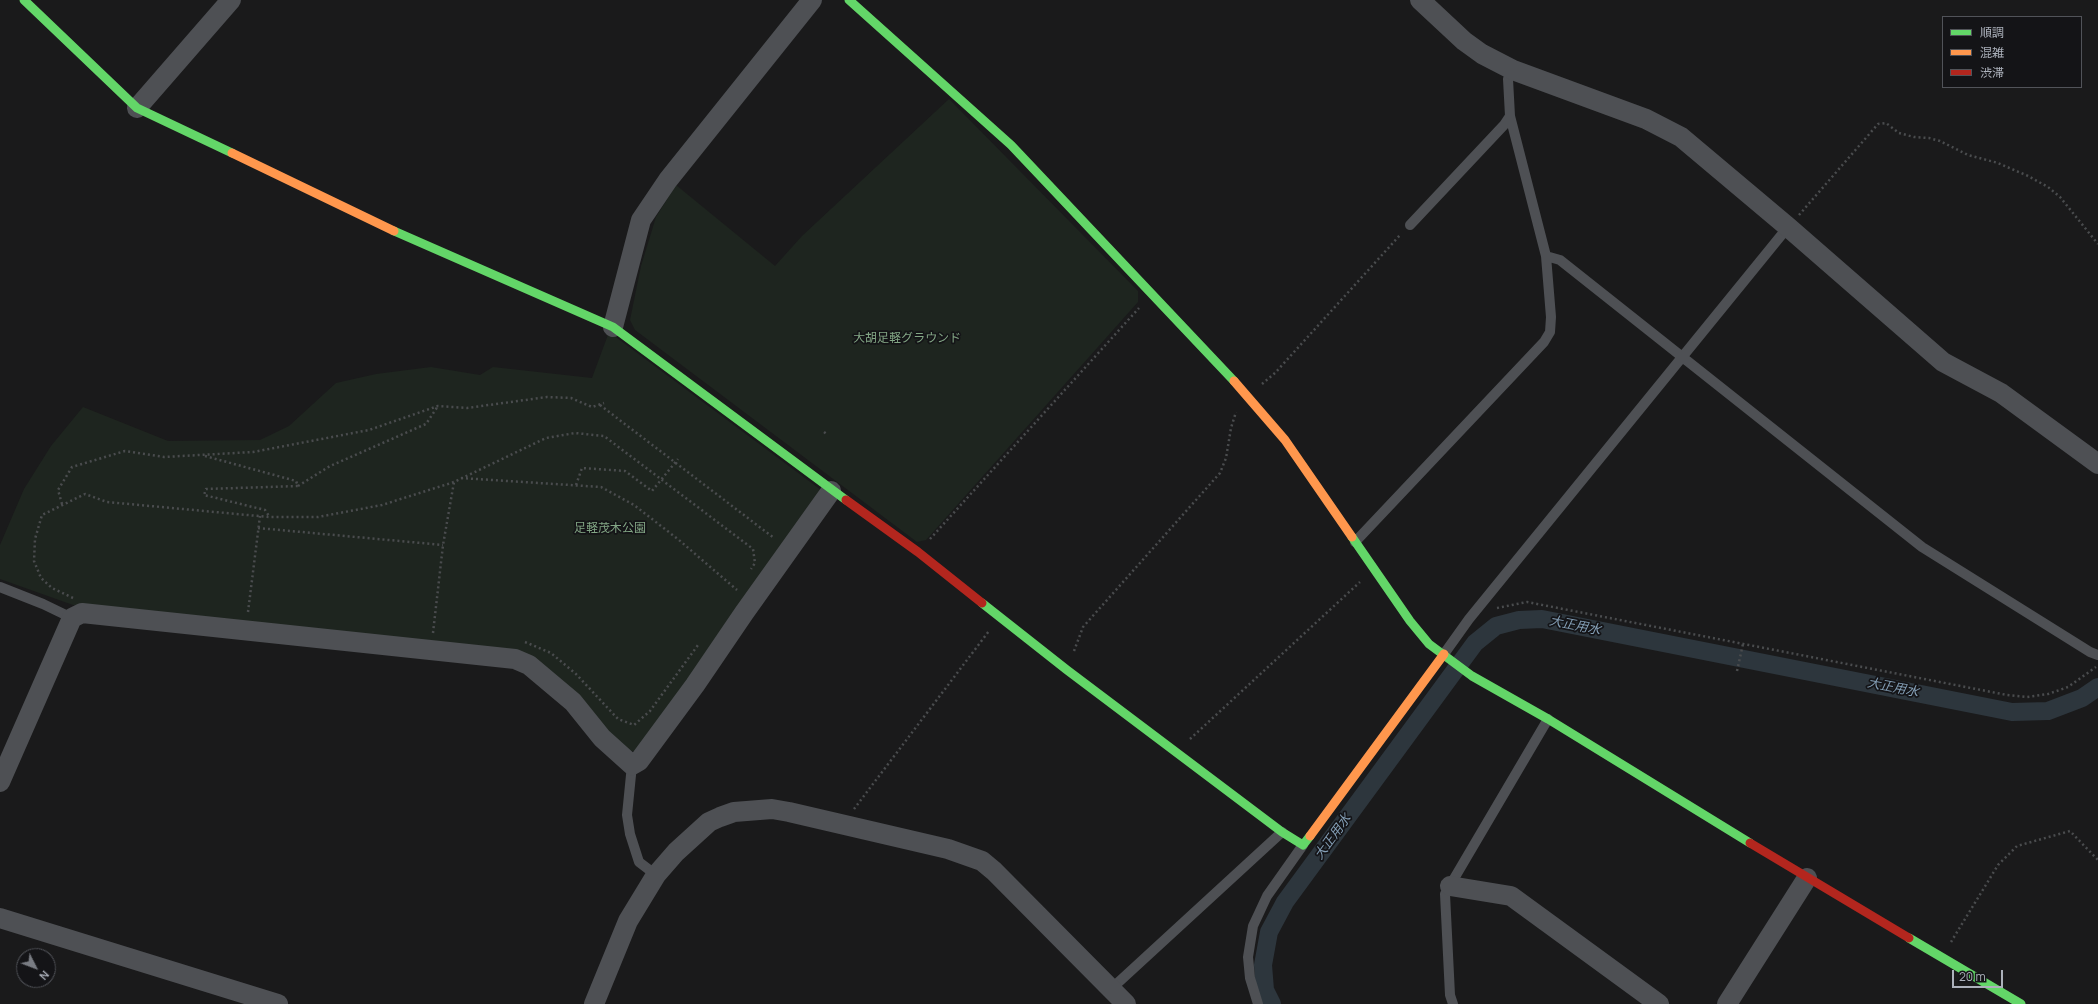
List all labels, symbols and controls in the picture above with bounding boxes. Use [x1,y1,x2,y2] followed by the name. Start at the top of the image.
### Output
[1942,16,2082,88] legend
[1980,24,2004,41] text: 順調
[1980,44,2004,61] text: 混雑
[1980,64,2004,81] text: 渋滞
[853,332,961,346] park label: 大胡足軽グラウンド
[574,522,646,536] park label: 足軽茂木公園
[1548,613,1602,639] water label: 大正用水
[1866,675,1920,701] water label: 大正用水
[1311,811,1355,863] water label: 大正用水
[16,948,56,988] north arrow
[1954,962,2005,988] scale bar
[36,968,53,984] text: N
[1959,968,1986,985] text: 20 m

